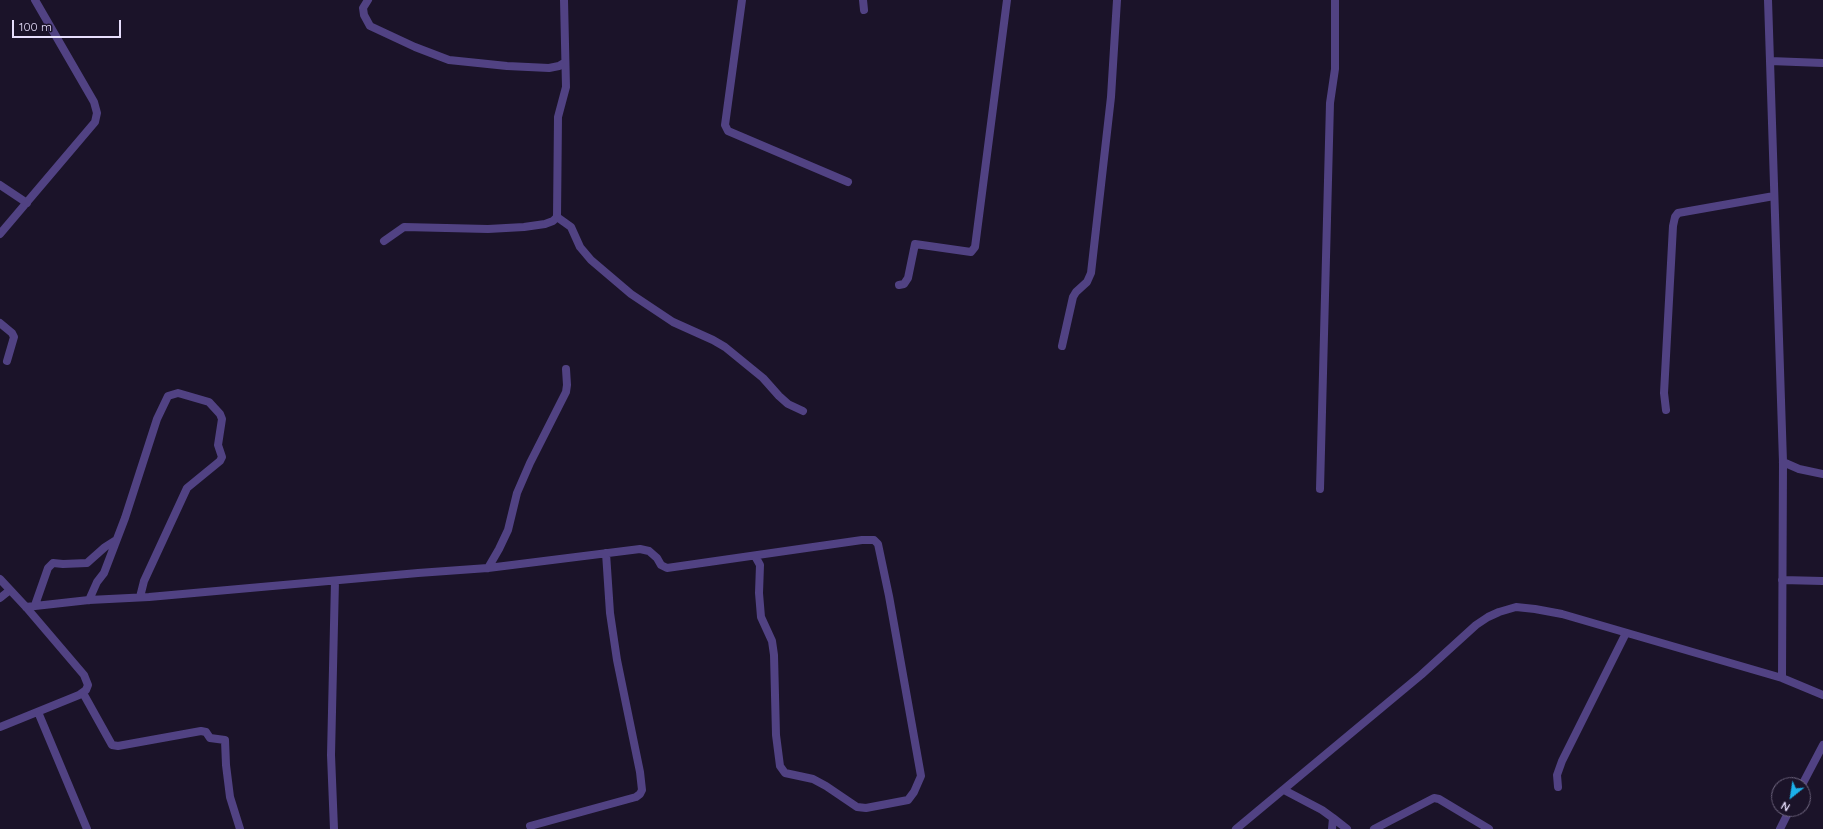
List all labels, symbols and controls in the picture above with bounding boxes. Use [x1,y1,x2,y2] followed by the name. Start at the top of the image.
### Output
[14,12,123,38] scale bar
[19,19,52,34] text: 100 m
[1771,777,1811,817] north arrow
[1778,798,1793,815] text: N

